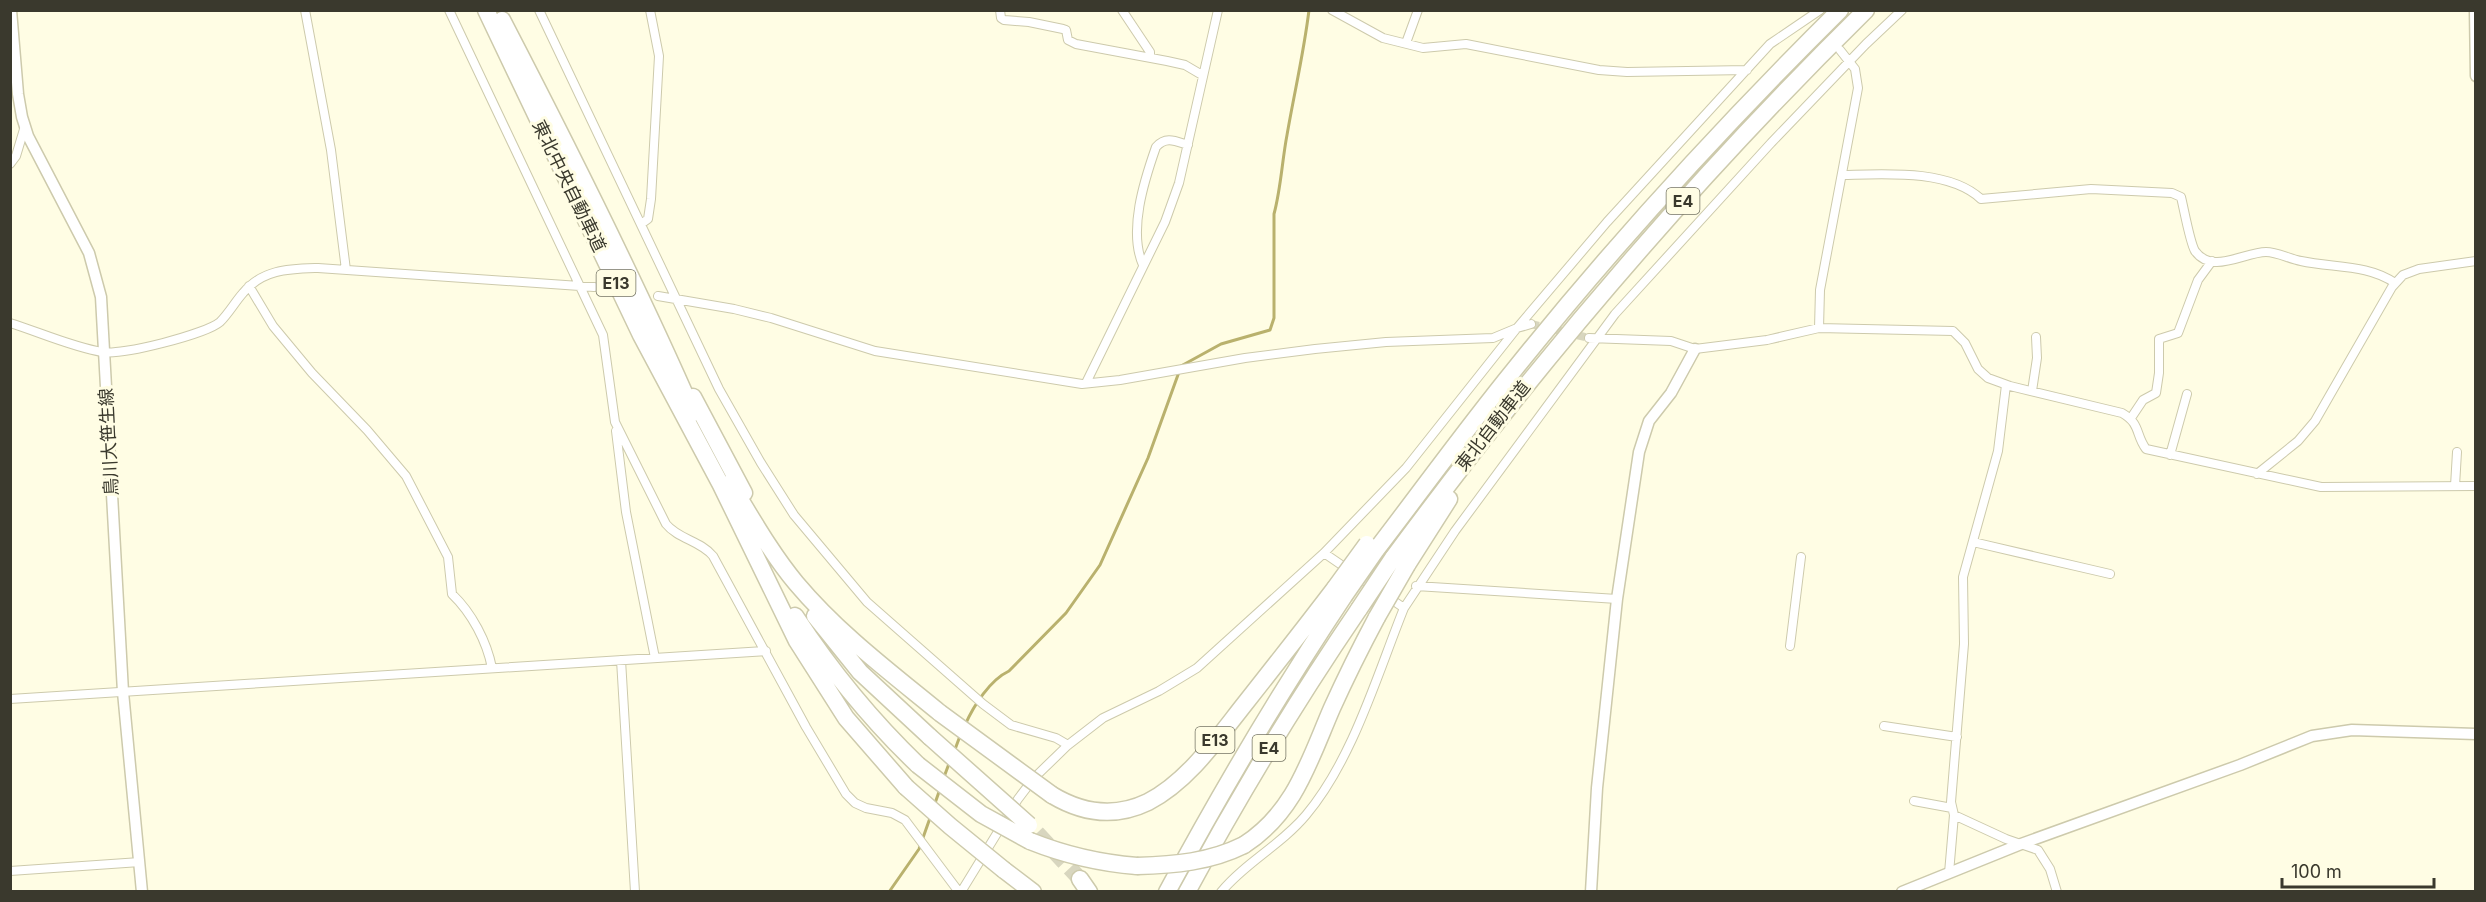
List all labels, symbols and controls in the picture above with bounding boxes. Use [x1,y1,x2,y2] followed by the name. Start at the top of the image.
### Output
[528,116,610,255] street label: 東北中央自動車道
[1666,188,1700,214] road number: E4
[596,270,636,296] road number: E13
[1451,377,1534,475] street label: 東北自動車道
[95,388,122,497] street label: 鳥川大笹生線
[1196,727,1234,753] road number: E13
[1252,735,1286,761] road number: E4
[2282,851,2434,889] scale bar
[2291,861,2342,882] text: 100 m

